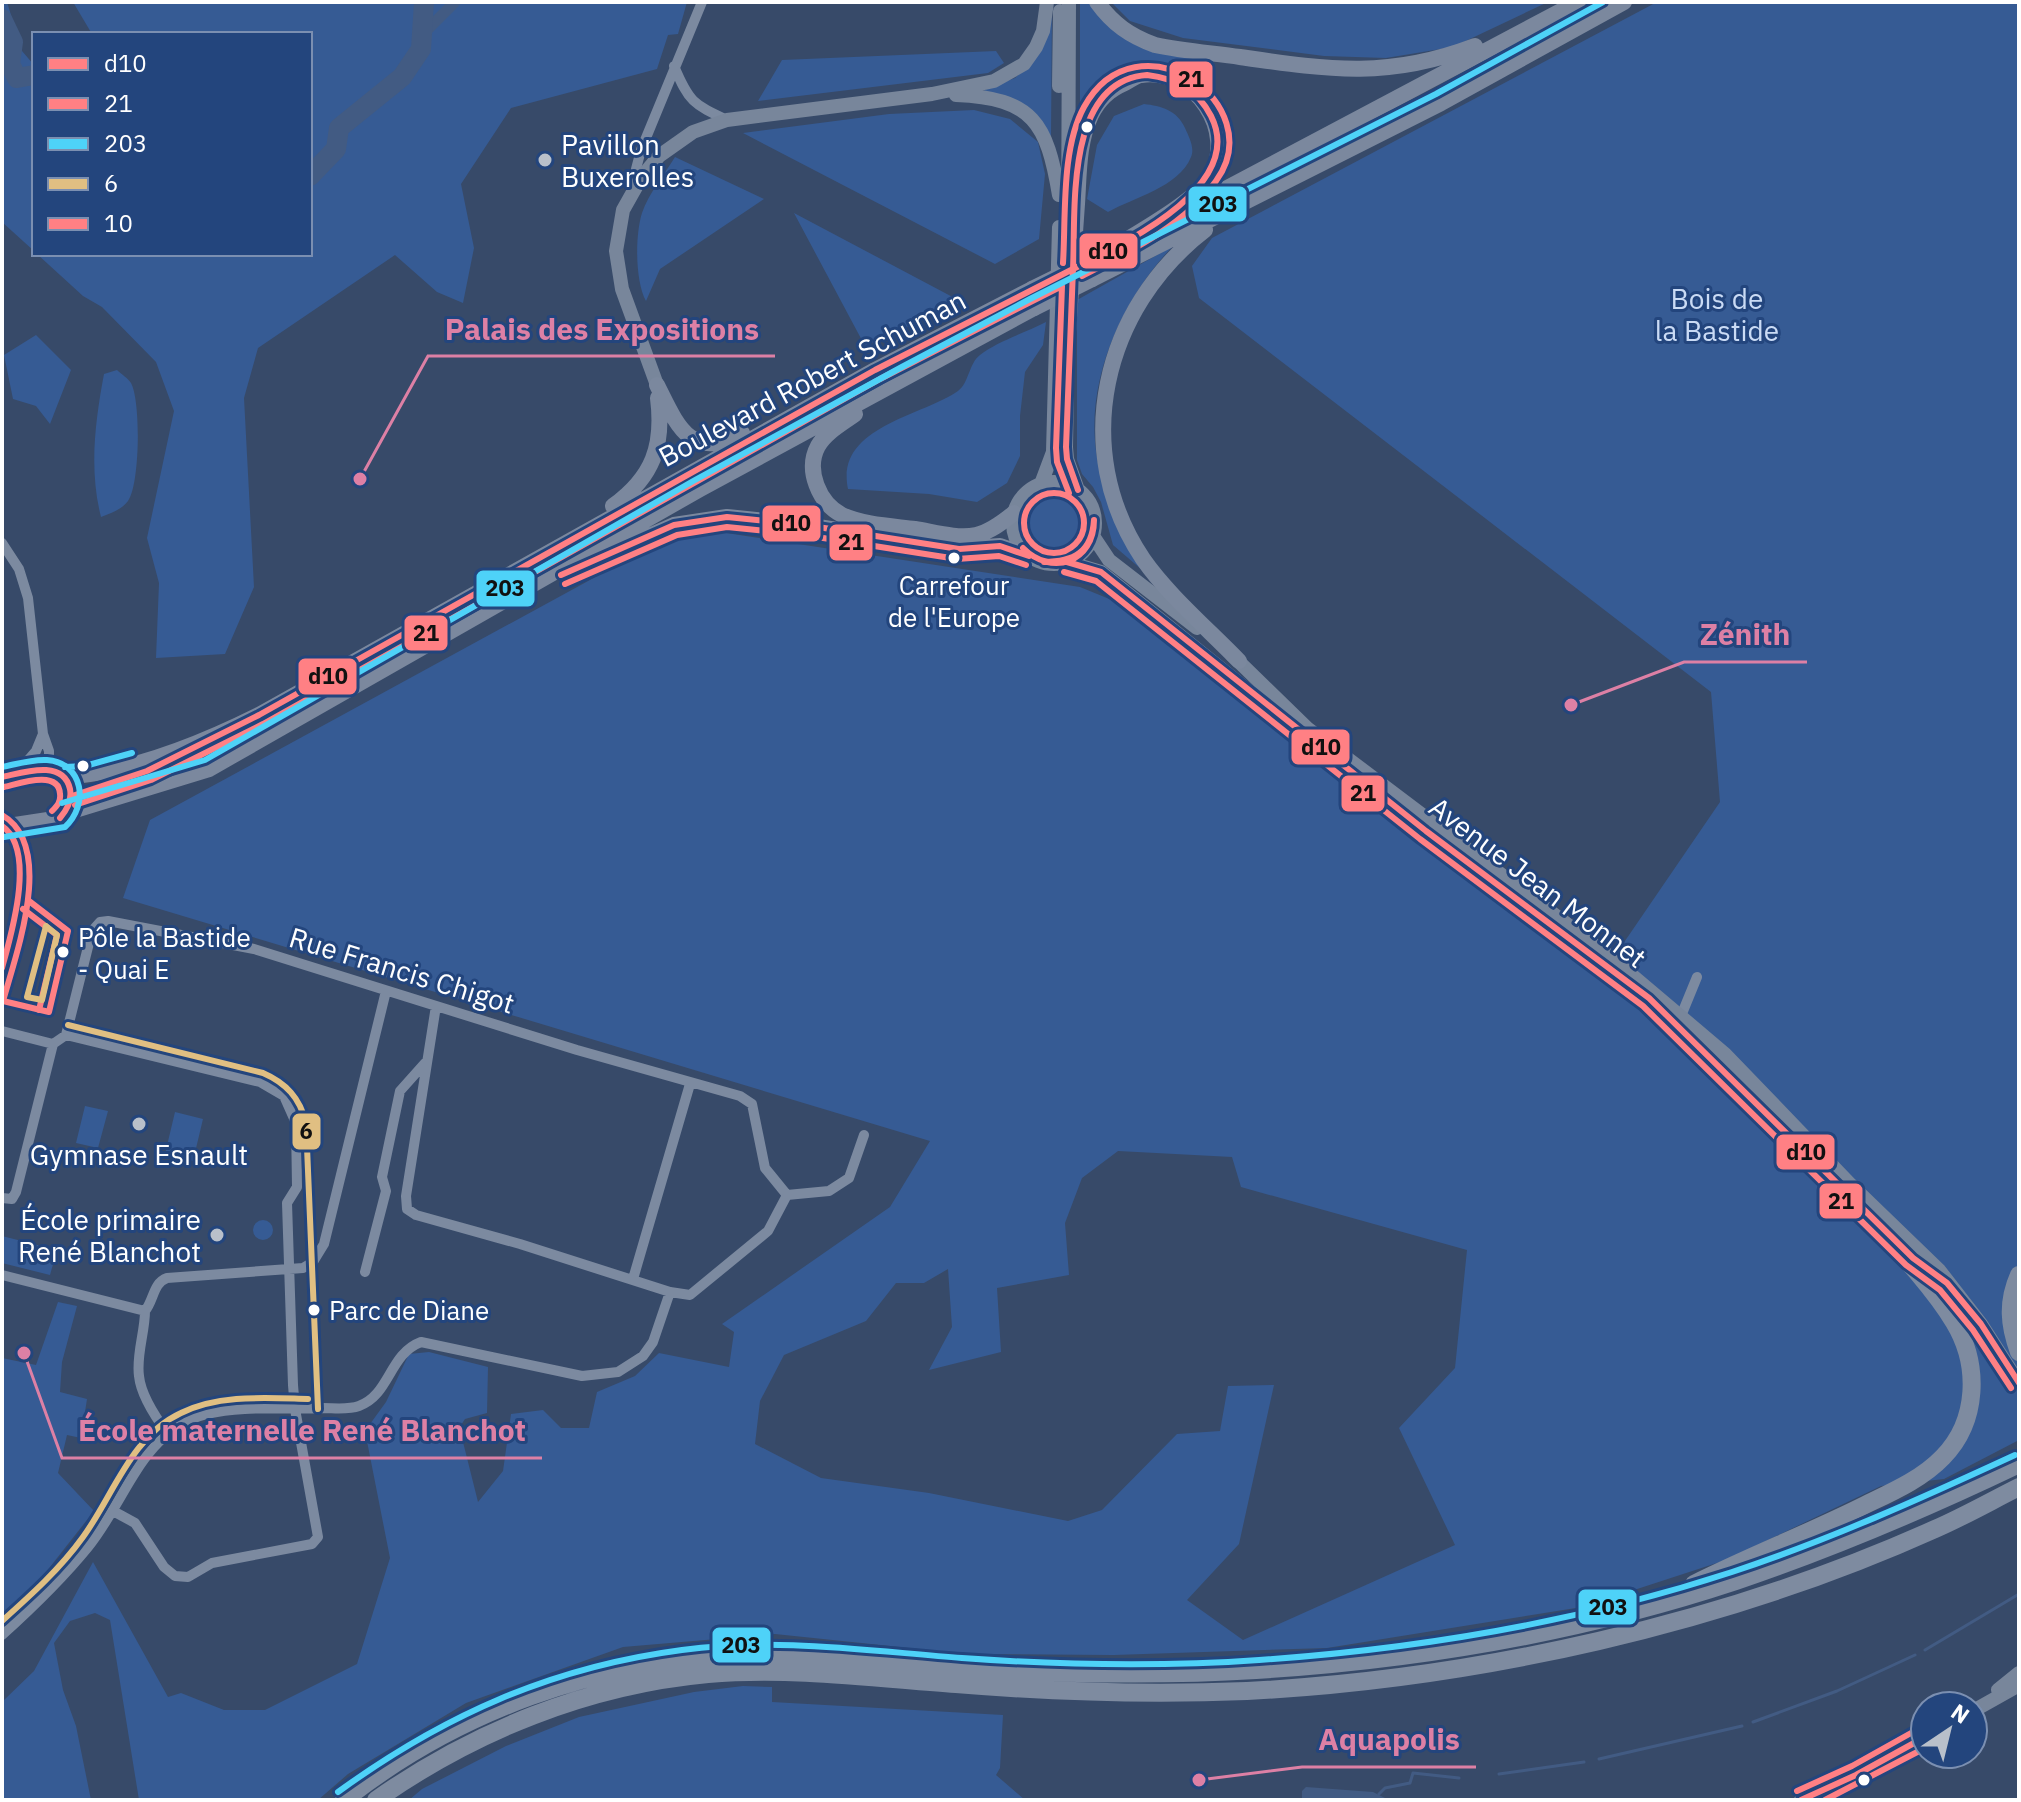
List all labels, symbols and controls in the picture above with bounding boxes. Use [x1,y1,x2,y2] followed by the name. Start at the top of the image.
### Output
[32,32,312,256] legend
[104,47,147,79] text: d10
[1168,60,1214,99] line badge: 21
[1178,64,1204,93] text: 21
[104,87,133,119] text: 21
[1079,119,1095,135] unlabelled marker
[561,126,694,195] place label: Pavillon Buxerolles
[104,127,147,159] text: 203
[536,151,554,169] marker: Pavillon Buxerolles
[104,167,118,199] text: 6
[1187,185,1248,223] line badge: 203
[1198,189,1238,218] text: 203
[104,207,133,239] text: 10
[1078,232,1139,270] line badge: d10
[1088,236,1128,265] text: d10
[1655,280,1779,349] park label: Bois de la Bastide
[652,281,972,475] street label: Boulevard Robert Schuman
[428,302,775,356] callout: Palais des Expositions
[445,309,759,348] text: Palais des Expositions
[761,504,822,543] line badge: d10
[771,508,811,537] text: d10
[828,523,874,562] line badge: 21
[838,527,864,556] text: 21
[946,550,962,566] marker: Carrefour de l'Europe
[888,568,1020,634] place label: Carrefour de l'Europe
[475,569,536,608] line badge: 203
[485,573,525,602] text: 203
[1684,608,1807,662] callout: Zénith
[403,614,449,652] line badge: 21
[1700,614,1790,653] text: Zénith
[413,618,439,647] text: 21
[297,657,358,696] line badge: d10
[308,661,348,690] text: d10
[1290,728,1351,766] line badge: d10
[1301,732,1341,761] text: d10
[75,758,91,774] unlabelled marker
[1340,774,1386,813] line badge: 21
[1350,778,1376,807] text: 21
[1422,788,1654,976] street label: Avenue Jean Monnet
[285,918,519,1022] street label: Rue Francis Chigot
[78,920,251,986] place label: Pôle la Bastide - Quai E
[55,944,71,960] marker: Pôle la Bastide - Quai E
[291,1112,322,1151] line badge: 6
[130,1115,148,1133] marker: Gymnase Esnault
[299,1116,313,1145] text: 6
[1775,1133,1836,1171] line badge: d10
[30,1136,248,1173] place label: Gymnase Esnault
[1786,1137,1826,1166] text: d10
[1818,1182,1864,1220] line badge: 21
[1828,1186,1854,1215] text: 21
[18,1201,201,1270] place label: École primaire René Blanchot
[208,1226,226,1244] marker: École primaire René Blanchot
[329,1293,489,1327] place label: Parc de Diane
[306,1302,322,1318] marker: Parc de Diane
[62,1404,542,1458] callout: École maternelle René Blanchot
[78,1410,526,1449] text: École maternelle René Blanchot
[1577,1588,1638,1626] line badge: 203
[1588,1592,1628,1621] text: 203
[711,1626,772,1664] line badge: 203
[721,1630,761,1659] text: 203
[1909,1690,1989,1770] north arrow
[1946,1697,1976,1730] text: N
[1302,1713,1476,1767] callout: Aquapolis
[1318,1719,1460,1758] text: Aquapolis
[1856,1772,1872,1788] unlabelled marker

